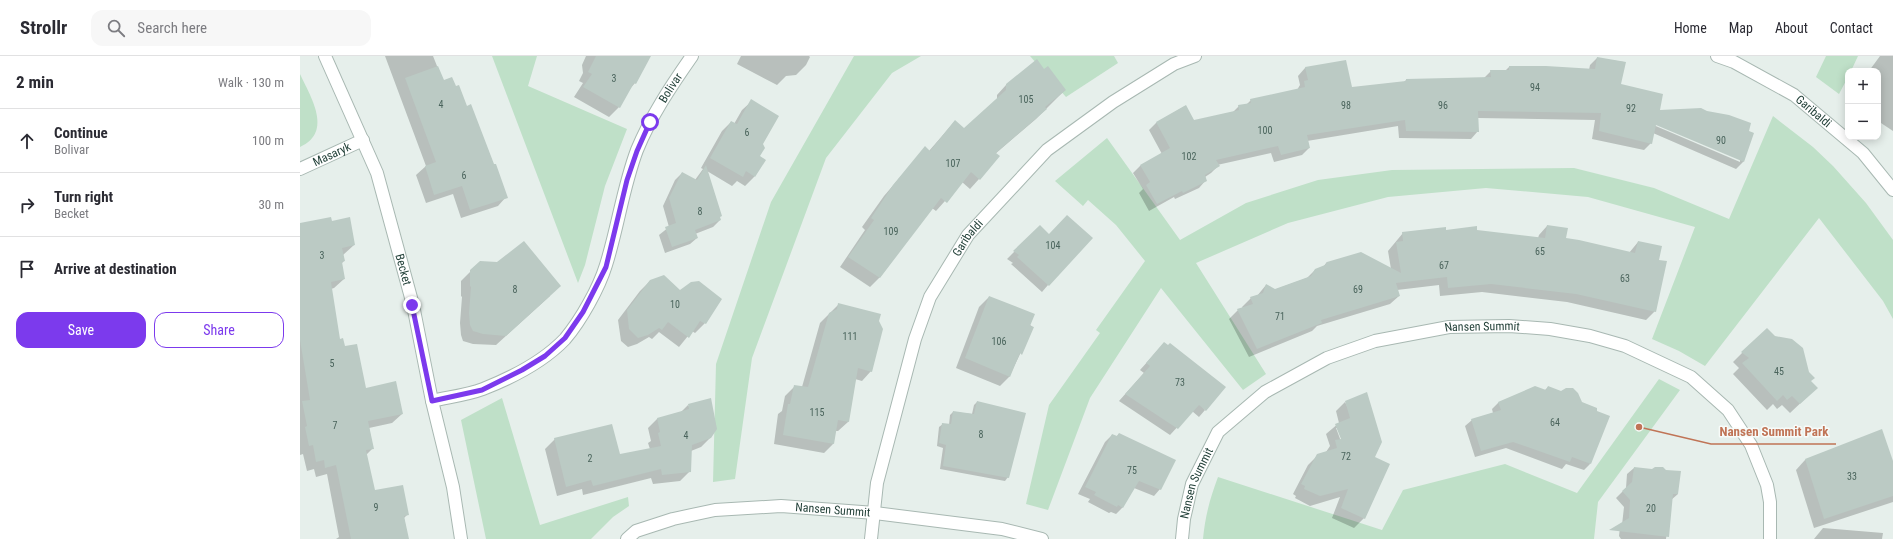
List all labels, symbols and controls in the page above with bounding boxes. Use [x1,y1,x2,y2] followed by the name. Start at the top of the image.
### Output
[91,10,371,46] search box
[20,16,67,39] text: Strollr
[105,17,127,39] icon: search
[137,19,207,37] text: Search here
[1674,20,1707,36] text: Home
[1729,20,1753,36] text: Map
[1775,20,1808,36] text: About
[1830,20,1873,36] text: Contact
[1845,68,1881,140] map controls
[1845,68,1881,104] button: +
[656,70,685,105] street label: Bolivar
[16,72,54,92] text: 2 min
[612,73,617,84] house number: 3
[218,75,284,90] text: Walk · 130 m
[1530,82,1540,93] house number: 94
[1793,92,1834,130] street label: Garibaldi
[1019,94,1033,105] house number: 105
[439,99,444,110] house number: 4
[1341,100,1351,111] house number: 98
[1438,100,1448,111] house number: 96
[1626,103,1636,114] house number: 92
[1845,104,1881,140] button: −
[641,113,659,131] route start
[54,124,108,142] text: Continue
[1258,125,1272,136] house number: 100
[745,127,750,138] house number: 6
[16,130,38,152] icon: ahead
[252,133,284,148] text: 100 m
[1716,135,1726,146] house number: 90
[311,139,354,169] street label: Masaryk
[54,142,89,157] text: Bolivar
[1182,151,1196,162] house number: 102
[946,158,960,169] house number: 107
[462,170,467,181] house number: 6
[54,188,113,206] text: Turn right
[16,194,38,216] icon: right
[258,197,284,212] text: 30 m
[54,206,89,221] text: Becket
[698,206,703,217] house number: 8
[950,217,986,259] street label: Garibaldi
[884,226,898,237] house number: 109
[1046,240,1060,251] house number: 104
[1535,246,1545,257] house number: 65
[320,250,325,261] house number: 3
[392,252,414,287] street label: Becket
[16,258,38,280] icon: arrive
[54,260,177,278] text: Arrive at destination
[1439,260,1449,271] house number: 67
[1620,273,1630,284] house number: 63
[513,284,518,295] house number: 8
[1353,284,1363,295] house number: 69
[403,296,421,314] route end
[670,299,680,310] house number: 10
[1275,311,1285,322] house number: 71
[16,312,146,348] button: Save
[154,312,284,348] button: Share
[1443,319,1521,335] street label: Nansen Summit
[843,331,857,342] house number: 111
[992,336,1006,347] house number: 106
[330,358,335,369] house number: 5
[1774,366,1784,377] house number: 45
[1175,377,1185,388] house number: 73
[810,407,824,418] house number: 115
[1550,417,1560,428] house number: 64
[1711,419,1836,444] callout: Nansen Summit Park
[333,420,338,431] house number: 7
[1720,424,1829,439] text: Nansen Summit Park
[979,429,984,440] house number: 8
[684,430,689,441] house number: 4
[1177,445,1216,520] street label: Nansen Summit
[1341,451,1351,462] house number: 72
[588,453,593,464] house number: 2
[1127,465,1137,476] house number: 75
[1847,471,1857,482] house number: 33
[795,500,871,520] street label: Nansen Summit
[374,502,379,513] house number: 9
[1646,503,1656,514] house number: 20

